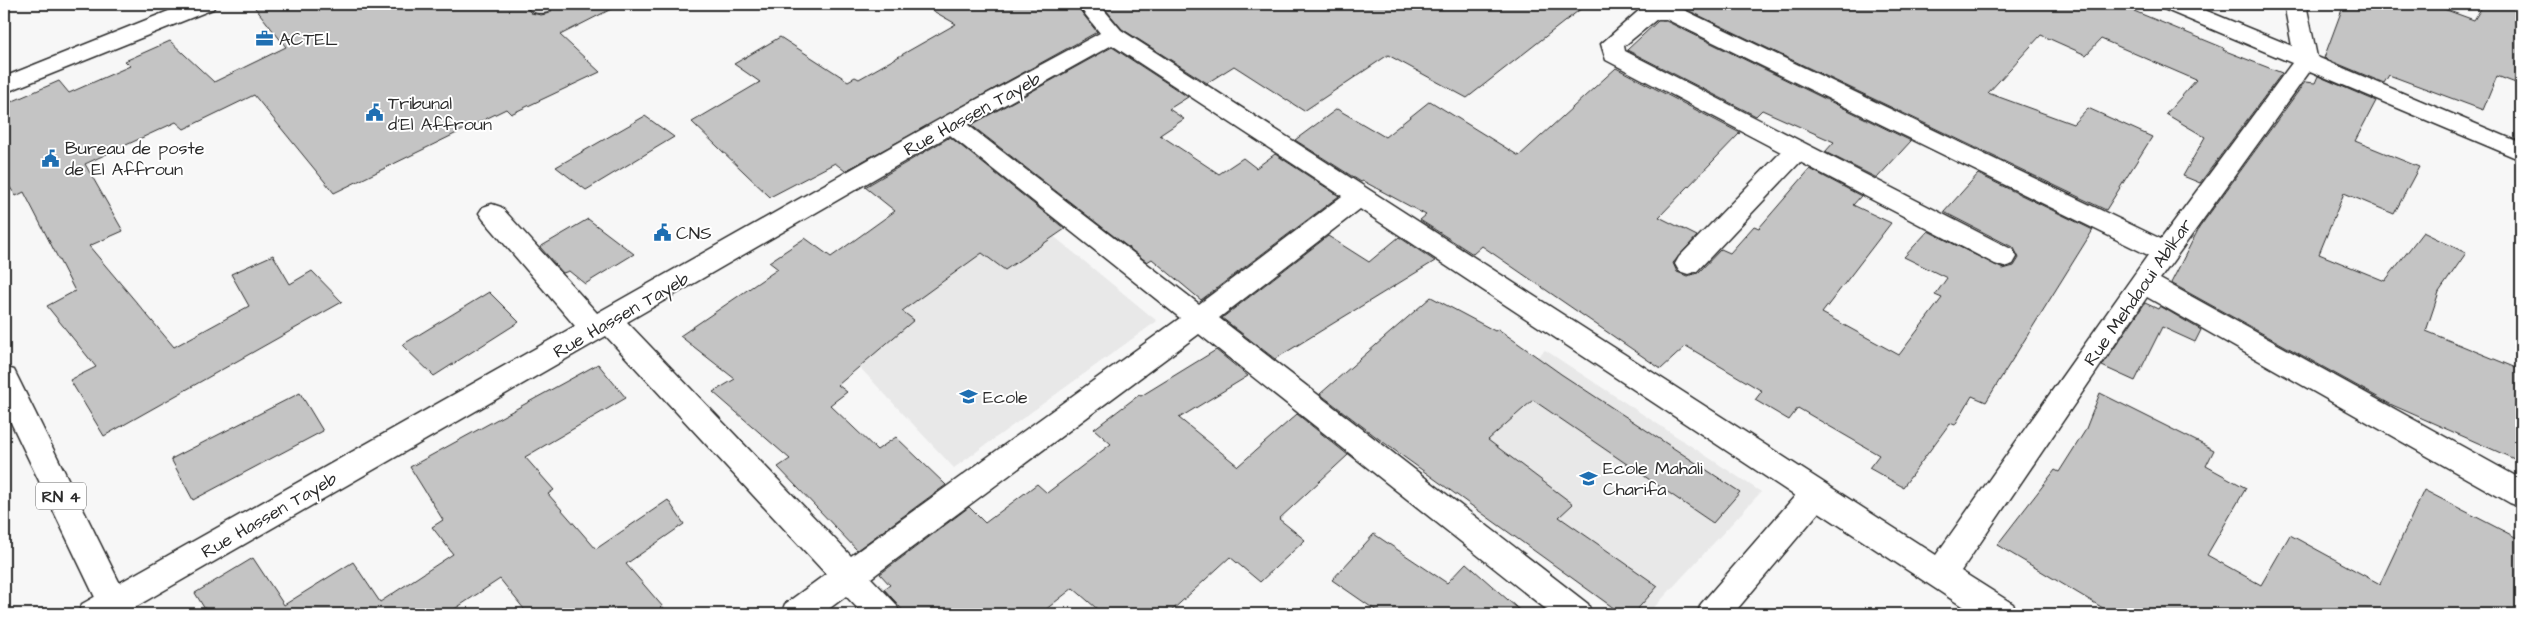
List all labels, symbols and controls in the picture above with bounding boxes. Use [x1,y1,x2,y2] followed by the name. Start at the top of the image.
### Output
[279,27,338,52] place label: ACTEL
[255,29,275,49] office icon: ACTEL
[899,66,1046,163] street label: Rue Hassen Tayeb
[388,91,492,137] place label: Tribunal d'El Affroun
[364,103,384,123] public building icon: Tribunal d'El Affroun
[65,136,205,182] place label: Bureau de poste de El Affroun
[41,148,61,168] public building icon: Bureau de poste de El Affroun
[2078,214,2199,371] street label: Rue Mehdaoui Ablkar
[676,221,712,246] place label: CNS
[652,223,672,243] public building icon: CNS
[549,266,694,365] street label: Rue Hassen Tayeb
[983,385,1028,410] place label: Ecole
[959,387,979,407] school or university icon: Ecole
[1603,456,1703,502] place label: Ecole Mahali Charifa
[197,466,342,565] street label: Rue Hassen Tayeb
[1579,468,1599,488] school or university icon: Ecole Mahali Charifa
[36,482,86,510] road number: RN 4

